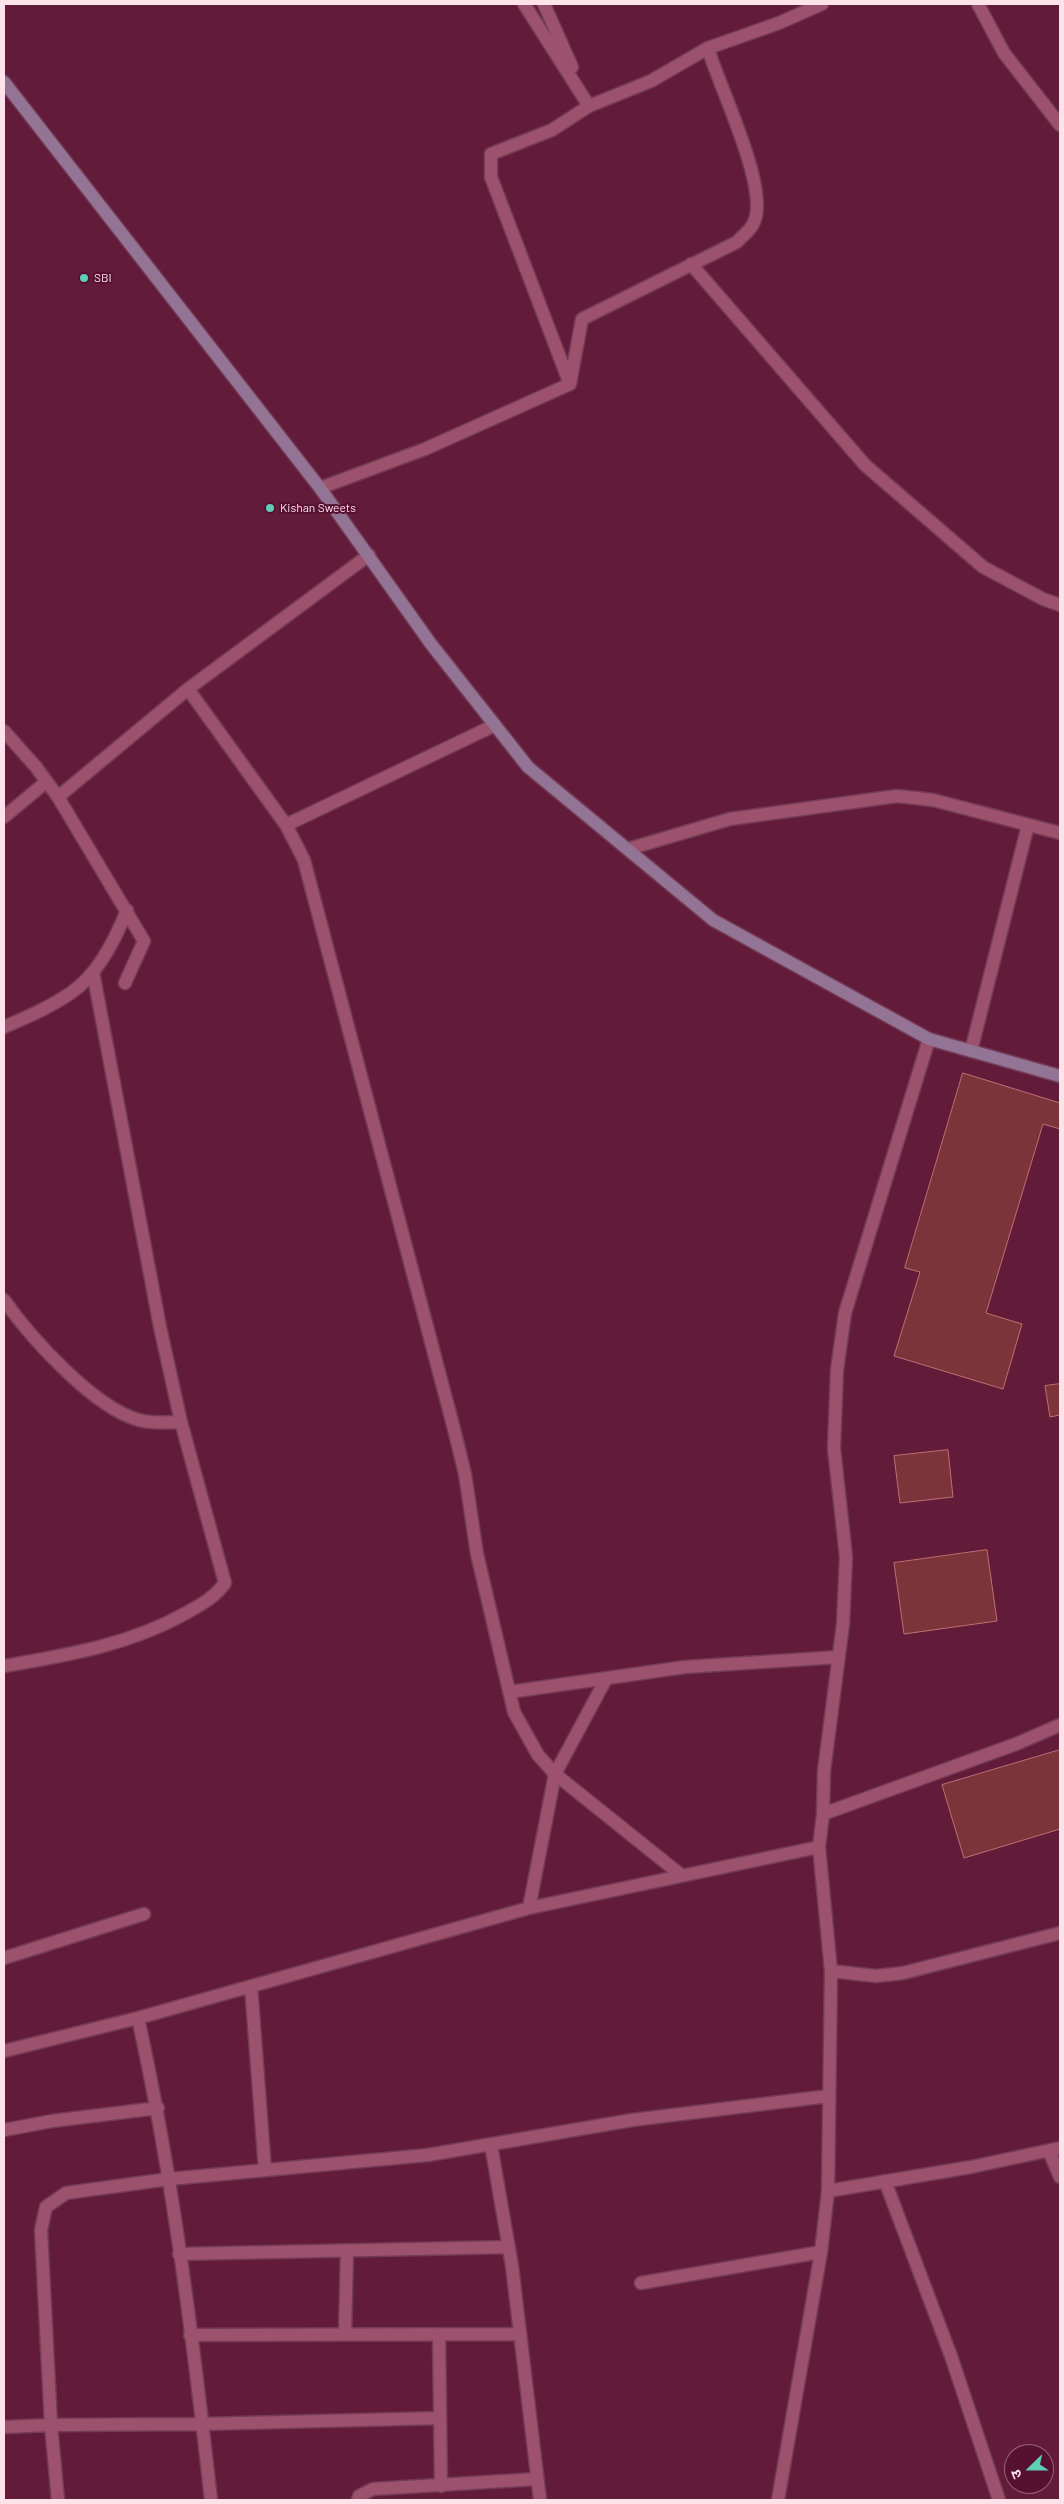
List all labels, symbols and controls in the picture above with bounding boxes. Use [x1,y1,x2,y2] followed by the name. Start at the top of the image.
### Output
[94,271,112,285] place label: SBI
[78,272,90,284] marker: SBI
[280,501,356,515] place label: Kishan Sweets
[264,502,276,514] marker: Kishan Sweets
[1004,2444,1054,2494] north arrow
[1006,2467,1025,2481] text: उ

